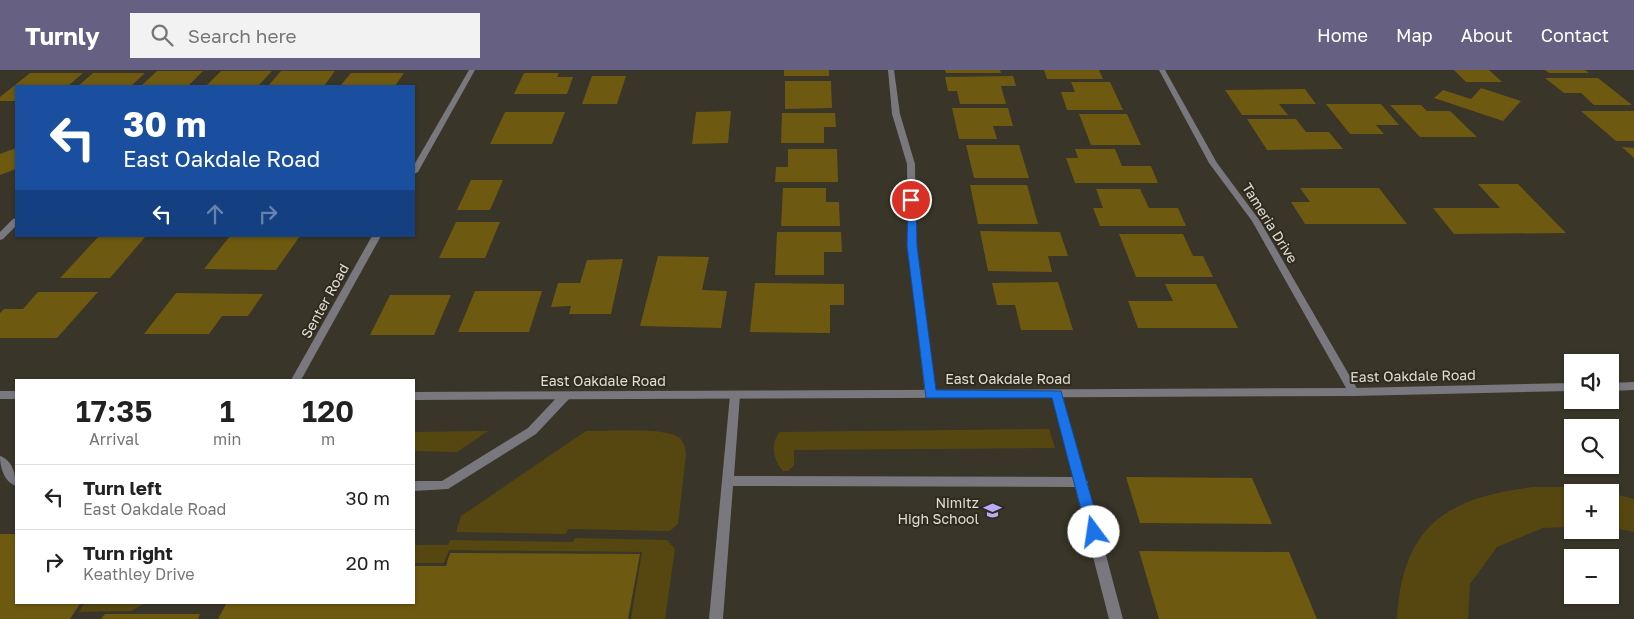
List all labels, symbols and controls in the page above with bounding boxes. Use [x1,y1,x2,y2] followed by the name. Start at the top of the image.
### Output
[130,13,480,58] search box
[25,21,100,50] text: Turnly
[148,21,176,49] icon: search
[188,24,297,47] text: Search here
[1317,24,1368,46] text: Home
[1396,24,1433,46] text: Map
[1461,24,1513,46] text: About
[1541,24,1609,46] text: Contact
[123,103,206,145] text: 30 m
[40,105,105,170] icon: left
[123,145,320,172] text: East Oakdale Road
[890,179,932,221] pin
[1239,180,1302,266] street label: Tameria Drive
[897,186,925,214] icon: arrive
[148,200,176,228] icon: left
[201,200,229,228] icon: ahead
[254,200,282,228] icon: right
[297,261,352,341] street label: Senter Road
[1564,354,1619,604] map controls
[1564,354,1619,409] button: sound
[1350,366,1476,385] street label: East Oakdale Road
[945,370,1071,387] street label: East Oakdale Road
[540,372,666,389] street label: East Oakdale Road
[76,393,152,429] text: 17:35
[220,393,235,429] text: 1
[302,393,354,429] text: 120
[1564,419,1619,474] button: search
[89,429,139,449] text: Arrival
[213,429,241,449] text: min
[321,429,335,449] text: m
[83,476,162,499] text: Turn left
[40,483,68,511] icon: left
[1564,484,1619,539] button: +
[346,486,390,509] text: 30 m
[897,494,979,527] place label: Nimitz High School
[83,499,226,519] text: East Oakdale Road
[983,501,1003,521] school or university icon: Nimitz High School
[1067,505,1119,557] position arrow
[83,541,173,564] text: Turn right
[40,548,68,576] icon: right
[1564,549,1619,604] button: −
[346,551,390,574] text: 20 m
[83,564,195,584] text: Keathley Drive

